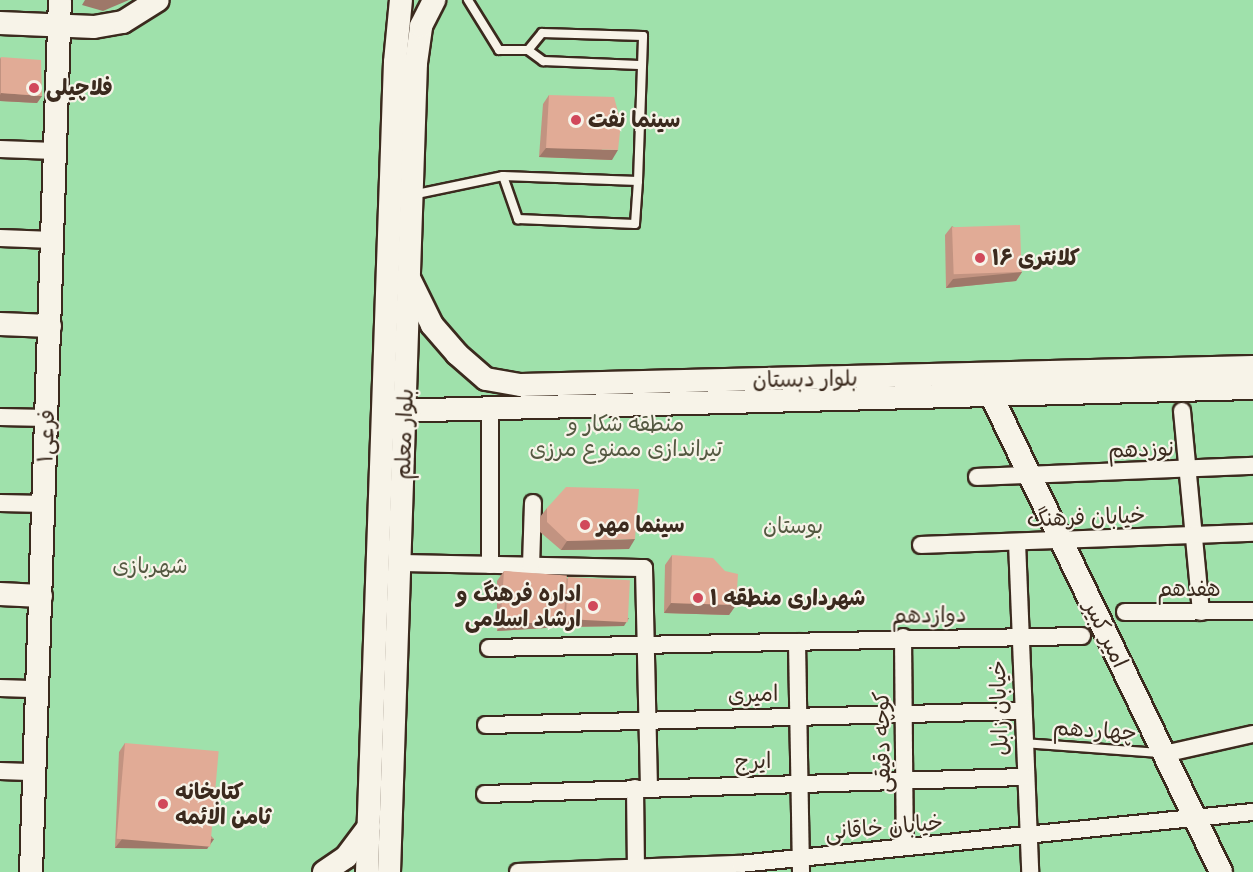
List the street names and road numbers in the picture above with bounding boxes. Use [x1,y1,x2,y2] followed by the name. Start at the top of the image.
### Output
[752,365,858,393] street label: بلوار دبستان
[389,388,419,480] street label: بلوار معلم
[32,409,60,463] street label: فرعی۱
[1108,435,1174,463] street label: نوزدهم
[1026,502,1146,532] street label: خیابان فرهنگ
[1157,576,1221,602] street label: هفدهم
[1078,596,1134,672] street label: امیر کبیر
[891,601,967,629] street label: دوازدهم
[984,660,1014,756] street label: خیابان زابل
[727,680,779,708] street label: امیری
[868,691,896,793] street label: کوچه دقیقی
[1052,714,1138,746] street label: چهاردهم
[734,747,772,775] street label: ایرج
[824,809,944,845] street label: خیابان خاقانی

